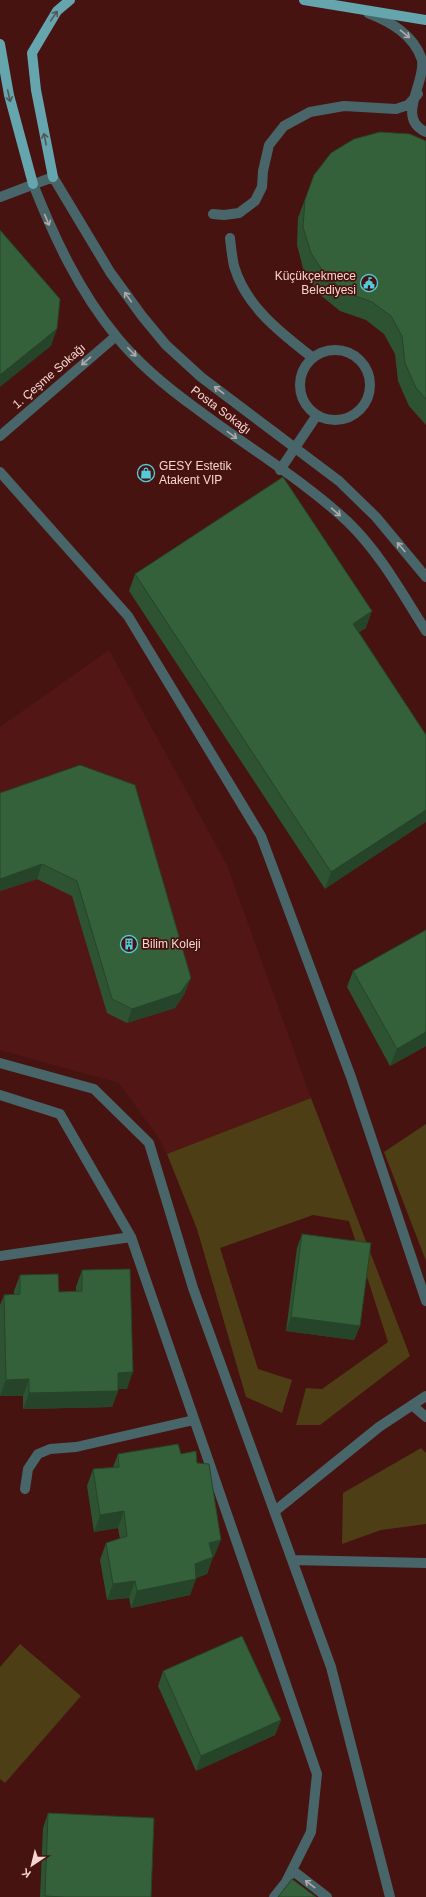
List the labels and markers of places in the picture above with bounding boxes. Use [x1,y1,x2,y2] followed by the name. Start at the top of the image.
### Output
[275,269,356,297] place label: Küçükçekmece Belediyesi
[359,273,379,293] public building icon: Küçükçekmece Belediyesi
[159,459,232,487] place label: GESY Estetik Atakent VIP
[136,463,156,483] shop icon: GESY Estetik Atakent VIP
[119,934,139,954] building icon: Bilim Koleji
[142,937,201,951] place label: Bilim Koleji

